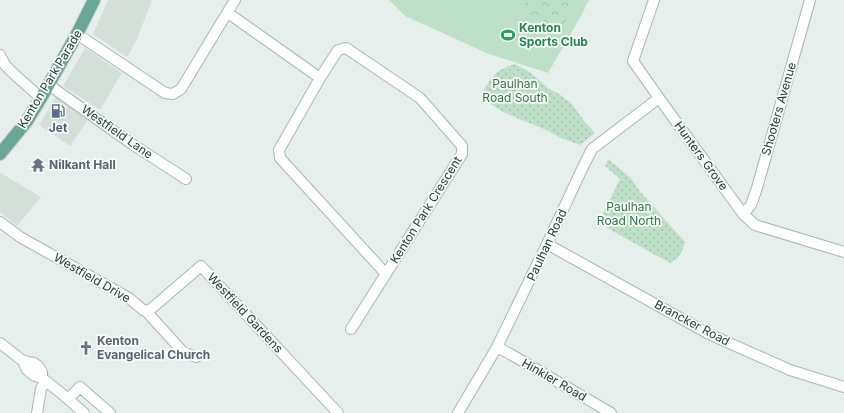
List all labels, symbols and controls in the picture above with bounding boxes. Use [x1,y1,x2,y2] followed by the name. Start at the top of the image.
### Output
[519,20,588,49] place label: Kenton Sports Club
[14,27,85,131] street label: Kenton Park Parade
[500,27,516,43] sports icon: Kenton Sports Club
[758,60,799,157] street label: Shooters Avenue
[482,76,548,105] park label: Paulhan Road South
[79,101,156,162] street label: Westfield Lane
[50,103,66,119] fuel station icon: Jet
[671,118,732,193] street label: Hunters Grove
[49,120,68,135] place label: Jet
[386,153,465,266] street label: Kenton Park Crescent
[30,157,46,173] temple icon: Nilkant Hall
[49,157,116,172] place label: Nilkant Hall
[597,199,661,228] park label: Paulhan Road North
[523,206,570,283] street label: Paulhan Road
[51,250,133,306] street label: Westfield Drive
[204,270,286,356] street label: Westfield Gardens
[652,296,732,349] street label: Brancker Road
[97,333,210,362] place label: Kenton Evangelical Church
[78,340,94,356] church icon: Kenton Evangelical Church
[519,355,589,404] street label: Hinkler Road

